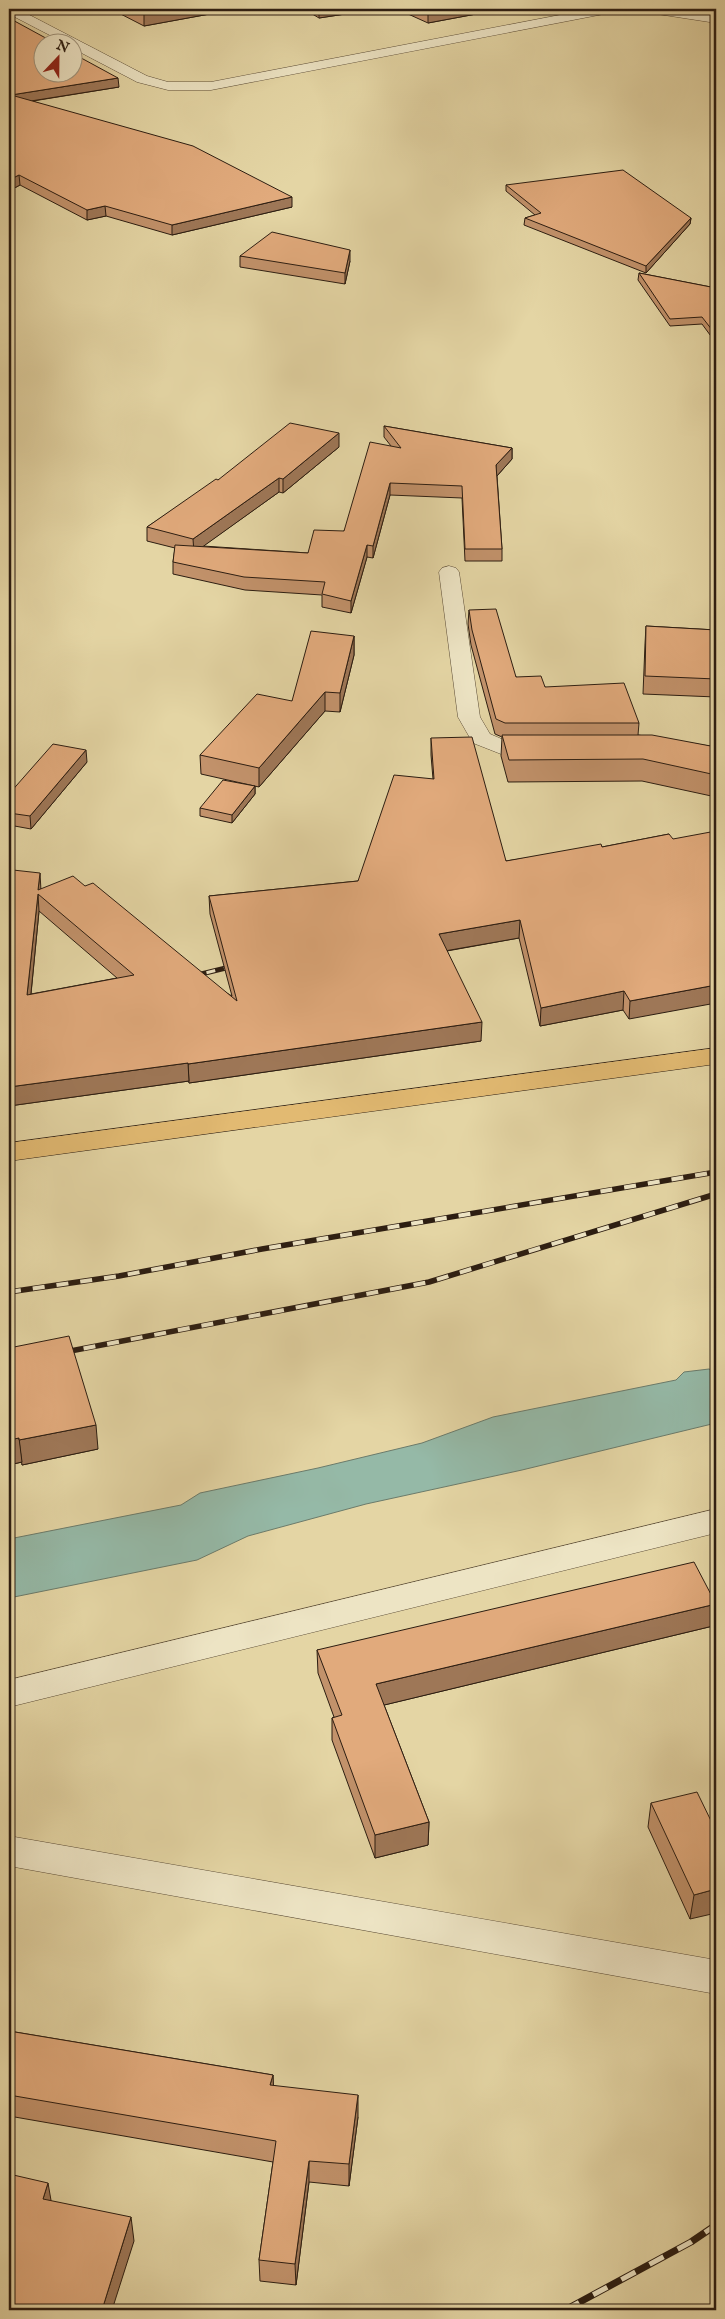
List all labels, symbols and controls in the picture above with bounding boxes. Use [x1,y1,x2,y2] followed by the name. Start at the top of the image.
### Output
[32,32,82,82] north arrow
[53,36,71,57] text: N

